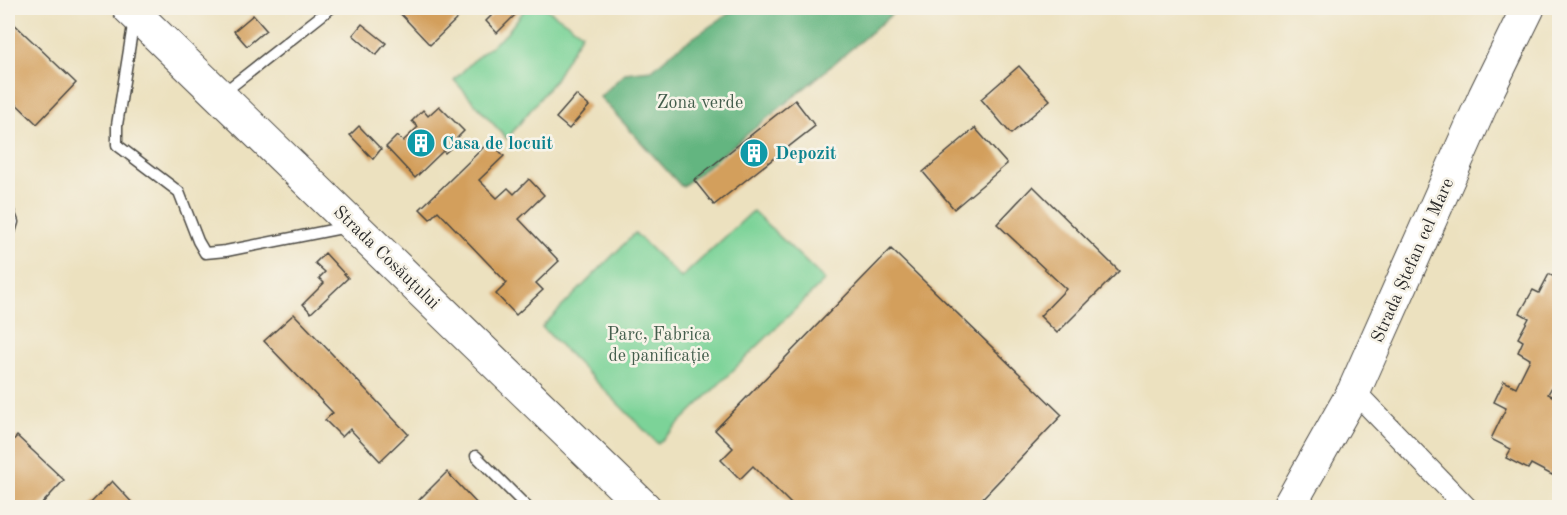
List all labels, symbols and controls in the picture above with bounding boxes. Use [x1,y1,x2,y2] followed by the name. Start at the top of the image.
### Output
[657,94,743,112] park label: Zona verde
[405,127,437,159] building icon: Casa de locuit
[442,135,553,153] place label: Casa de locuit
[738,137,770,169] building icon: Depozit
[775,145,837,163] place label: Depozit
[1368,175,1458,346] street label: Strada Ștefan cel Mare
[329,203,443,313] street label: Strada Cosăuțului
[607,326,711,366] park label: Parc, Fabrica de panificație

